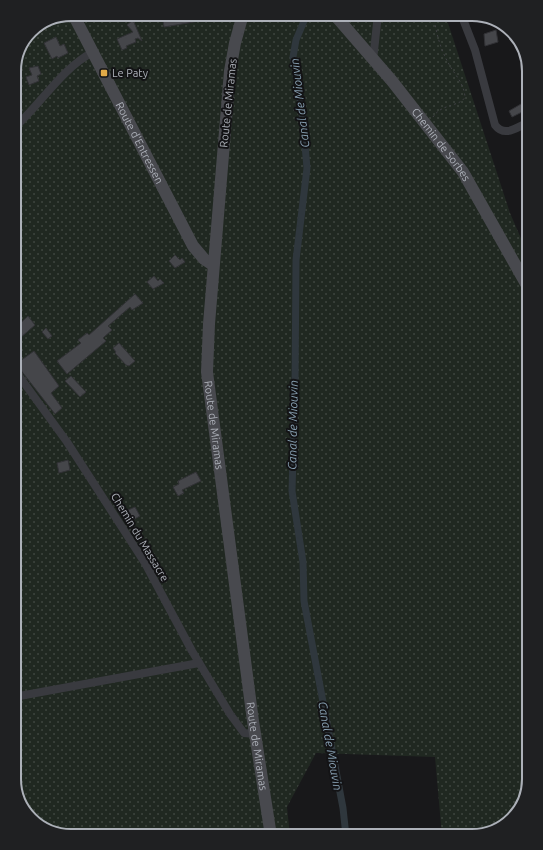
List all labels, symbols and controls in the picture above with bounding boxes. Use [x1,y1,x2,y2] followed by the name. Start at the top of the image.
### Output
[217,58,239,148] street label: Route de Miramas
[288,58,311,149] water label: Canal de Miouvin
[112,67,149,79] place label: Le Paty
[99,68,109,78] marker: Le Paty
[113,100,166,186] street label: Route d'Entressen
[409,106,473,183] street label: Chemin de Sorbes
[202,380,226,470] street label: Route de Miramas
[285,380,300,470] water label: Canal de Miouvin
[109,491,171,583] street label: Chemin du Massacre
[316,700,345,791] water label: Canal de Miouvin
[245,701,270,792] street label: Route de Miramas

